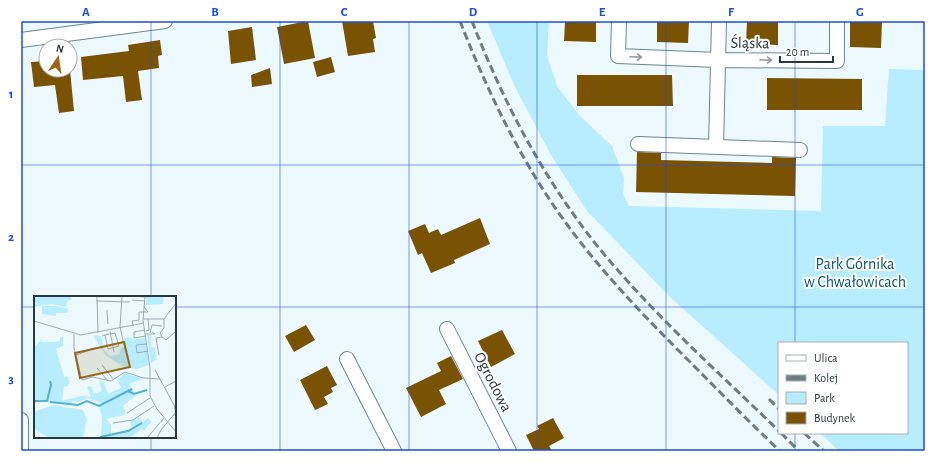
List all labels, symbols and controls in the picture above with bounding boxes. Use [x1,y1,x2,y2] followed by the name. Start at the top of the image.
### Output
[82,6,90,19] text: A
[211,6,219,19] text: B
[341,6,348,19] text: C
[469,6,478,19] text: D
[599,6,606,19] text: E
[728,6,735,19] text: F
[856,6,864,19] text: G
[730,32,770,51] street label: Śląska
[38,38,78,78] north arrow
[780,38,833,64] scale bar
[55,43,65,55] text: N
[786,46,809,58] text: 20 m
[629,53,642,61] one-way arrow
[759,57,772,64] one-way arrow
[9,88,13,101] text: 1
[8,231,14,244] text: 2
[804,256,906,290] park label: Park Górnika w Chwałowicach
[34,296,176,438] inset map
[778,342,908,434] legend
[471,349,515,415] street label: Ogrodowa
[814,352,838,364] text: Ulica
[814,372,838,385] text: Kolej
[8,373,14,386] text: 3
[814,392,835,404] text: Park
[814,412,856,425] text: Budynek

